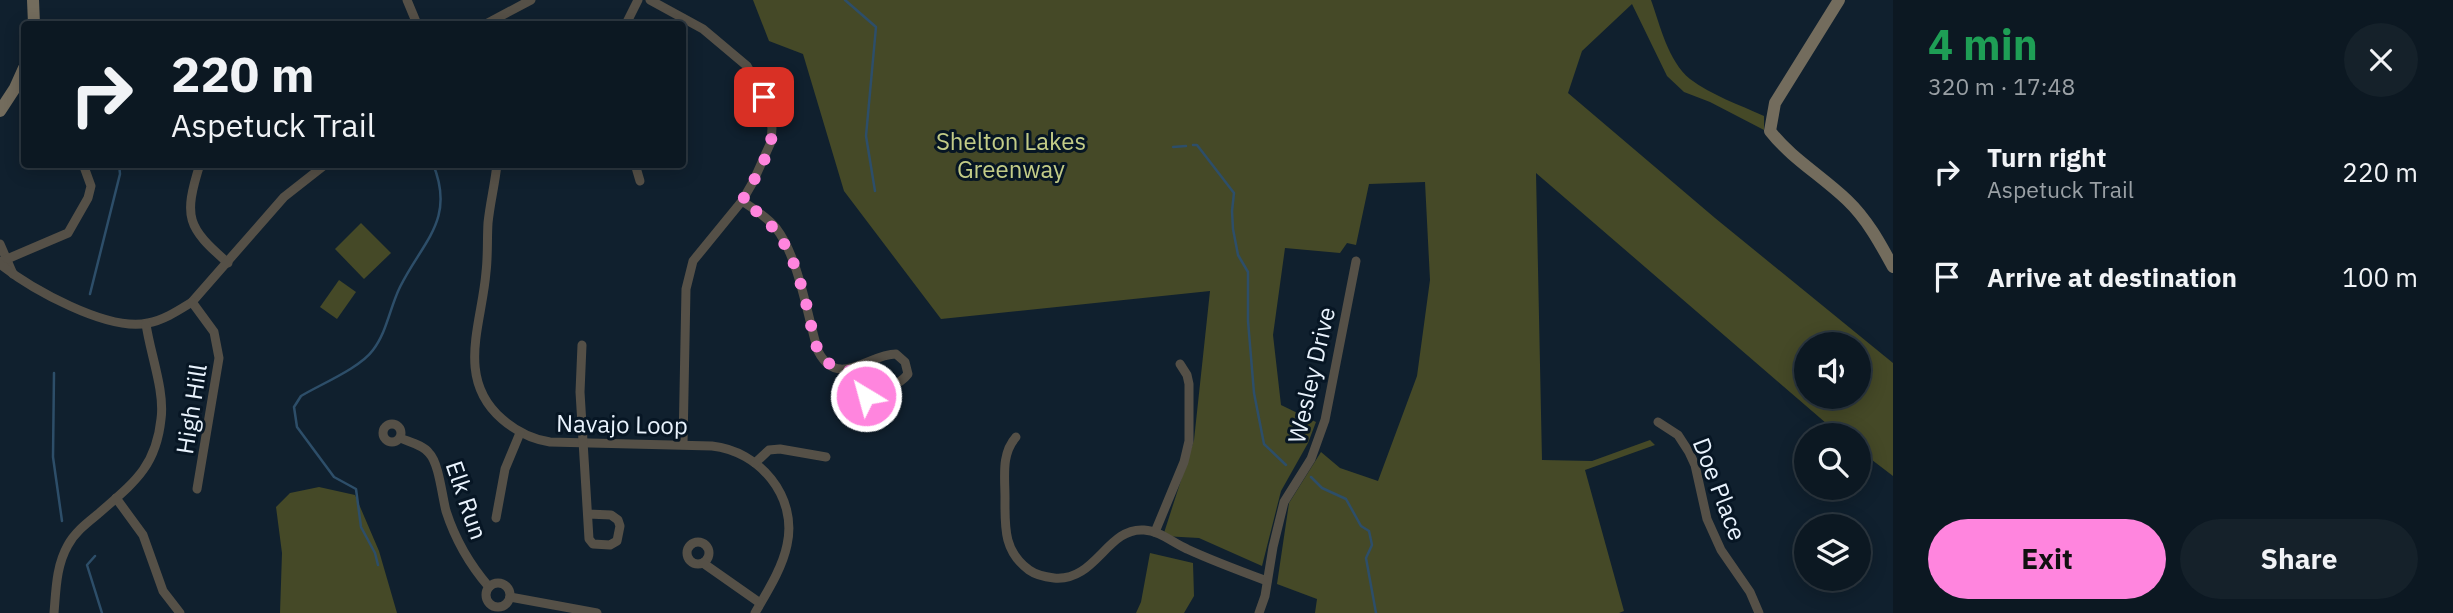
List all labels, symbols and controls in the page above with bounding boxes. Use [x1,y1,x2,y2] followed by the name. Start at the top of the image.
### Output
[1928,17,2038,72] text: 4 min
[2344,23,2418,97] button: close
[171,42,315,105] text: 220 m
[56,49,147,140] icon: right
[734,67,794,127] pin
[1928,71,2075,101] text: 320 m · 17:48
[745,78,783,116] icon: arrive
[171,104,375,146] text: Aspetuck Trail
[936,125,1086,185] park label: Shelton Lakes Greenway
[1987,140,2106,174] text: Turn right
[1928,153,1966,191] icon: right
[2342,155,2418,189] text: 220 m
[1987,174,2134,204] text: Aspetuck Trail
[1928,258,1966,296] icon: arrive
[1987,260,2237,294] text: Arrive at destination
[2342,260,2418,294] text: 100 m
[1280,304,1342,446] street label: Wesley Drive
[1794,332,1871,591] map controls
[1794,332,1871,409] button: sound
[829,359,903,433] position arrow
[168,362,214,456] street label: High Hill
[556,407,688,441] street label: Navajo Loop
[1794,423,1871,500] button: search
[1686,433,1754,545] street label: Doe Place
[439,456,495,544] street label: Elk Run
[1794,514,1871,591] button: layers
[1928,519,2166,599] button: Exit
[2180,519,2418,599] button: Share

